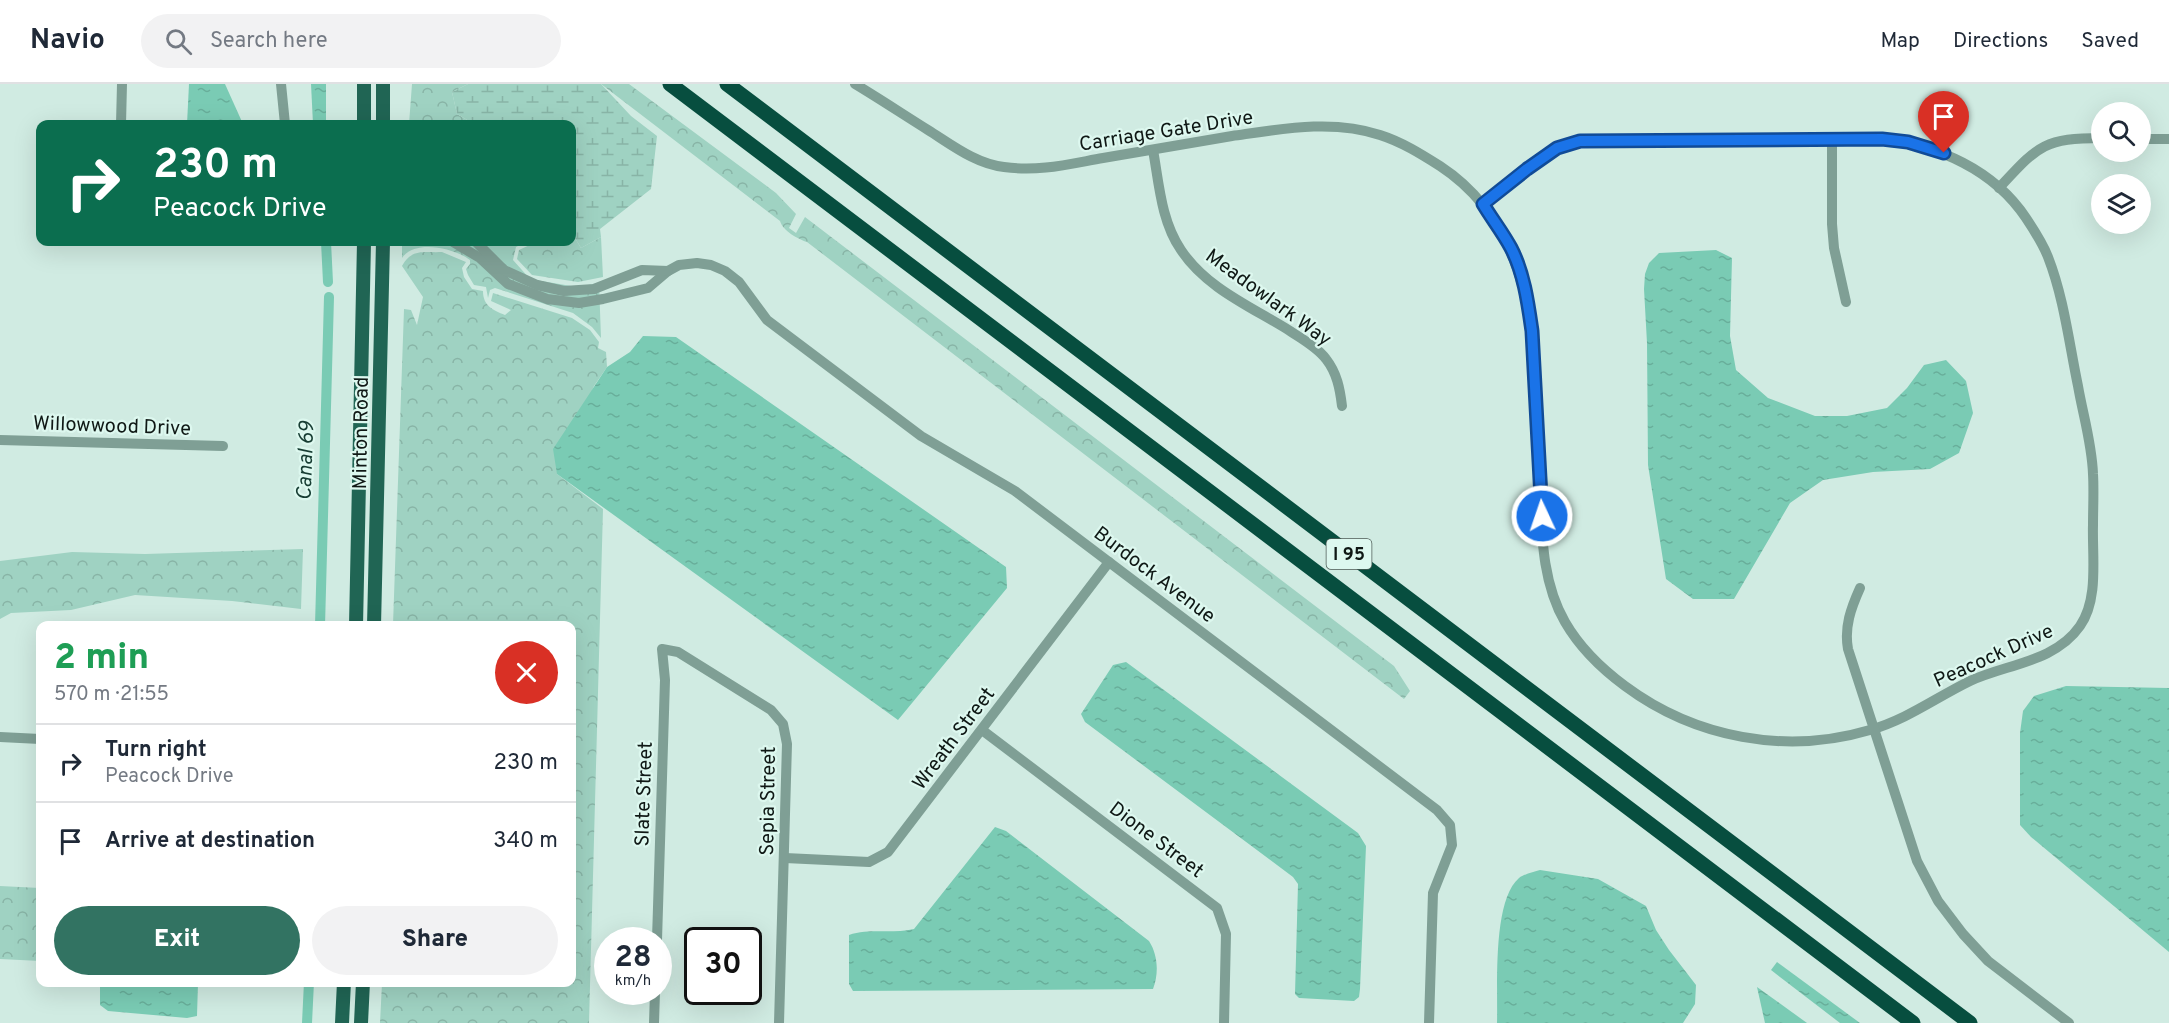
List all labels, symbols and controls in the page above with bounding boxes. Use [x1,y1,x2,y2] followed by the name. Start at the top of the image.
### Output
[141,14,561,68] search box
[30,23,105,59] text: Navio
[162,25,195,58] icon: search
[210,28,327,55] text: Search here
[1880,28,1920,55] text: Map
[1953,28,2048,55] text: Directions
[2081,28,2139,55] text: Saved
[1918,91,1969,153] pin
[1927,100,1960,133] icon: arrive
[2091,102,2151,234] map controls
[2091,102,2151,162] button: search
[1077,105,1255,159] street label: Carriage Gate Drive
[153,140,278,193] text: 230 m
[54,144,132,222] icon: right
[2091,174,2151,234] button: layers
[153,192,326,226] text: Peacock Drive
[1199,244,1336,353] street label: Meadowlark Way
[348,376,376,490] street label: Minton Road
[33,411,191,443] street label: Willowwood Drive
[292,420,321,501] water label: Canal 69
[1510,484,1574,548] position arrow
[1088,521,1220,630] street label: Burdock Avenue
[1326,539,1372,569] road number: I 95
[1930,619,2058,695] street label: Peacock Drive
[54,636,149,682] text: 2 min
[495,641,558,704] button: close
[54,682,169,708] text: 570 m · 21:55
[907,683,1002,796] street label: Wreath Street
[105,737,207,764] text: Turn right
[630,741,660,847] street label: Slate Street
[755,746,783,856] street label: Sepia Street
[54,747,87,780] icon: right
[494,750,558,777] text: 230 m
[105,764,233,790] text: Peacock Drive
[1103,797,1208,885] street label: Dione Street
[54,825,87,858] icon: arrive
[105,828,315,855] text: Arrive at destination
[493,828,558,855] text: 340 m
[54,906,300,975] button: Exit
[312,906,558,975] button: Share
[684,927,762,1005] speed limit sign: 30
[614,940,652,977] text: 28
[615,972,651,991] text: km/h

